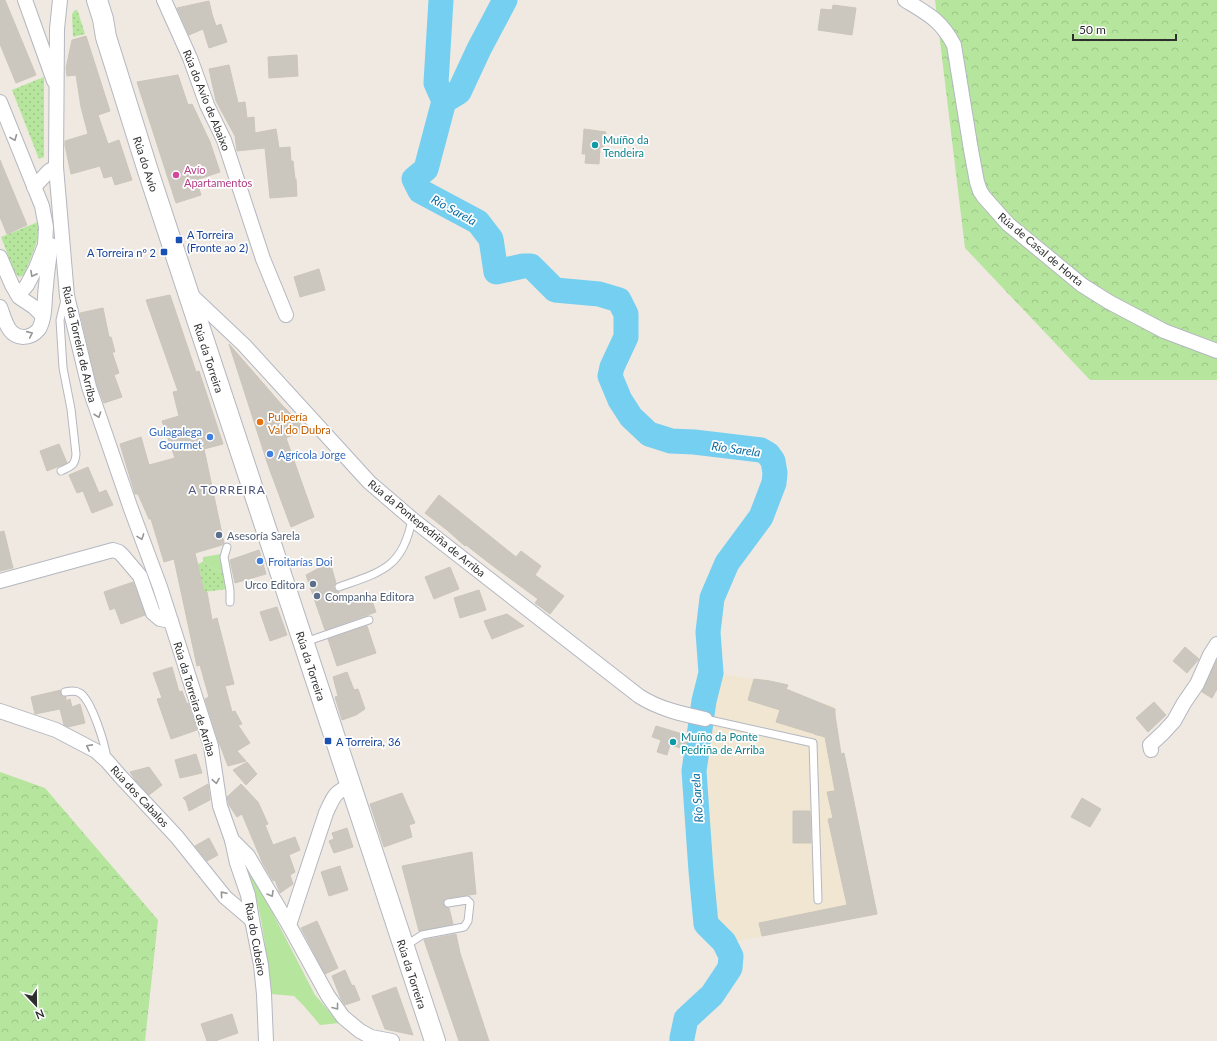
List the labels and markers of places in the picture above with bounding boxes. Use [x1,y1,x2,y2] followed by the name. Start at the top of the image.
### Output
[603,133,649,159] place label: Muíño da Tendeira
[590,140,600,150] marker: Muíño da Tendeira
[184,163,253,189] place label: Avío Apartamentos
[171,170,181,180] marker: Avío Apartamentos
[187,228,248,254] place label: A Torreira (Fronte ao 2)
[174,235,184,245] marker: A Torreira (Fronte ao 2)
[87,246,156,259] place label: A Torreira nº 2
[159,247,169,257] marker: A Torreira nº 2
[268,410,331,436] place label: Pulpería Val do Dubra
[255,417,265,427] marker: Pulpería Val do Dubra
[149,425,202,451] place label: Gulagalega Gourmet
[205,432,215,442] marker: Gulagalega Gourmet
[278,448,346,461] place label: Agrícola Jorge
[265,449,275,459] marker: Agrícola Jorge
[227,529,300,542] place label: Asesoría Sarela
[214,530,224,540] marker: Asesoría Sarela
[268,555,333,568] place label: Froitarías Doi
[255,556,265,566] marker: Froitarías Doi
[245,578,305,591] place label: Urco Editora
[308,579,318,589] marker: Urco Editora
[325,590,414,603] place label: Companha Editora
[312,591,322,601] marker: Companha Editora
[681,730,764,756] place label: Muíño da Ponte Pedriña de Arriba
[336,735,401,748] place label: A Torreira, 36
[323,736,333,746] marker: A Torreira, 36
[668,737,678,747] marker: Muíño da Ponte Pedriña de Arriba

